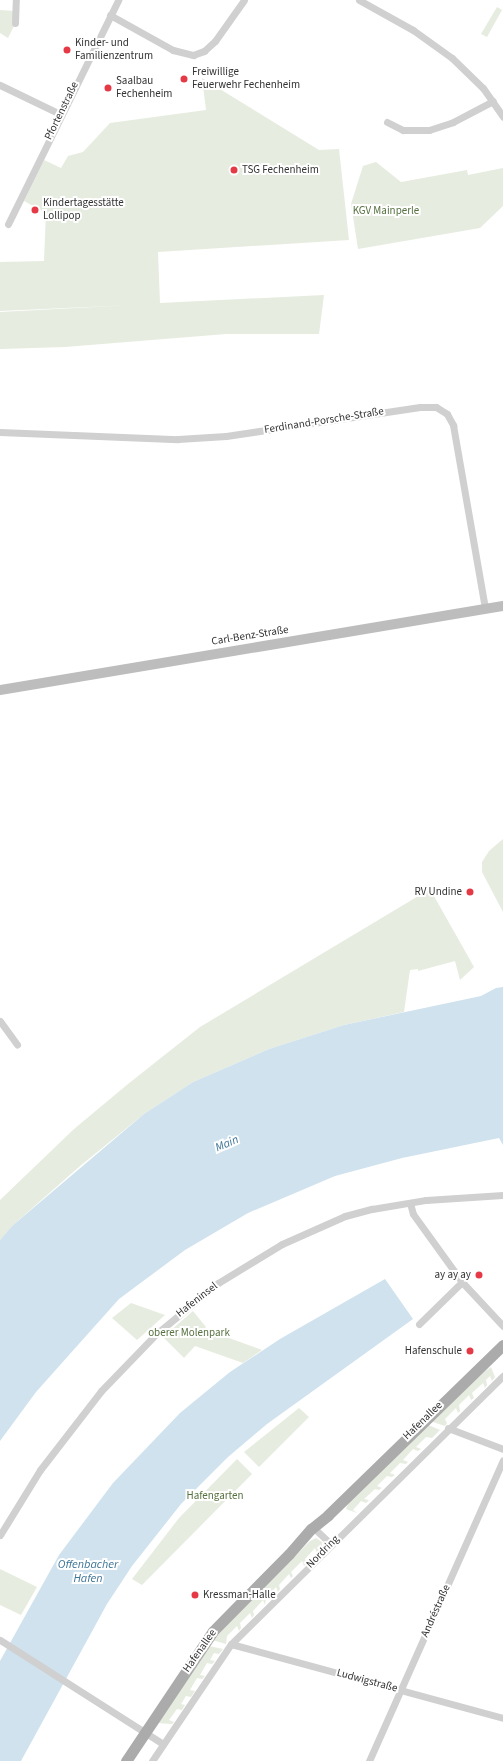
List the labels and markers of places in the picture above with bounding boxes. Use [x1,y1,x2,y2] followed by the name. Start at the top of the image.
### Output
[75,37,153,63] place label: Kinder- und Familienzentrum
[62,45,72,55] marker: Kinder- und Familienzentrum
[192,66,300,92] place label: Freiwillige Feuerwehr Fechenheim
[179,74,189,84] marker: Freiwillige Feuerwehr Fechenheim
[116,75,172,101] place label: Saalbau Fechenheim
[103,83,113,93] marker: Saalbau Fechenheim
[242,163,319,177] place label: TSG Fechenheim
[229,165,239,175] marker: TSG Fechenheim
[43,197,124,223] place label: Kindertagesstätte Lollipop
[30,205,40,215] marker: Kindertagesstätte Lollipop
[414,885,462,899] place label: RV Undine
[465,887,475,897] marker: RV Undine
[435,1268,471,1282] place label: ay ay ay
[474,1270,484,1280] marker: ay ay ay
[405,1344,462,1358] place label: Hafenschule
[465,1346,475,1356] marker: Hafenschule
[203,1588,276,1602] place label: Kressman-Halle
[190,1590,200,1600] marker: Kressman-Halle

